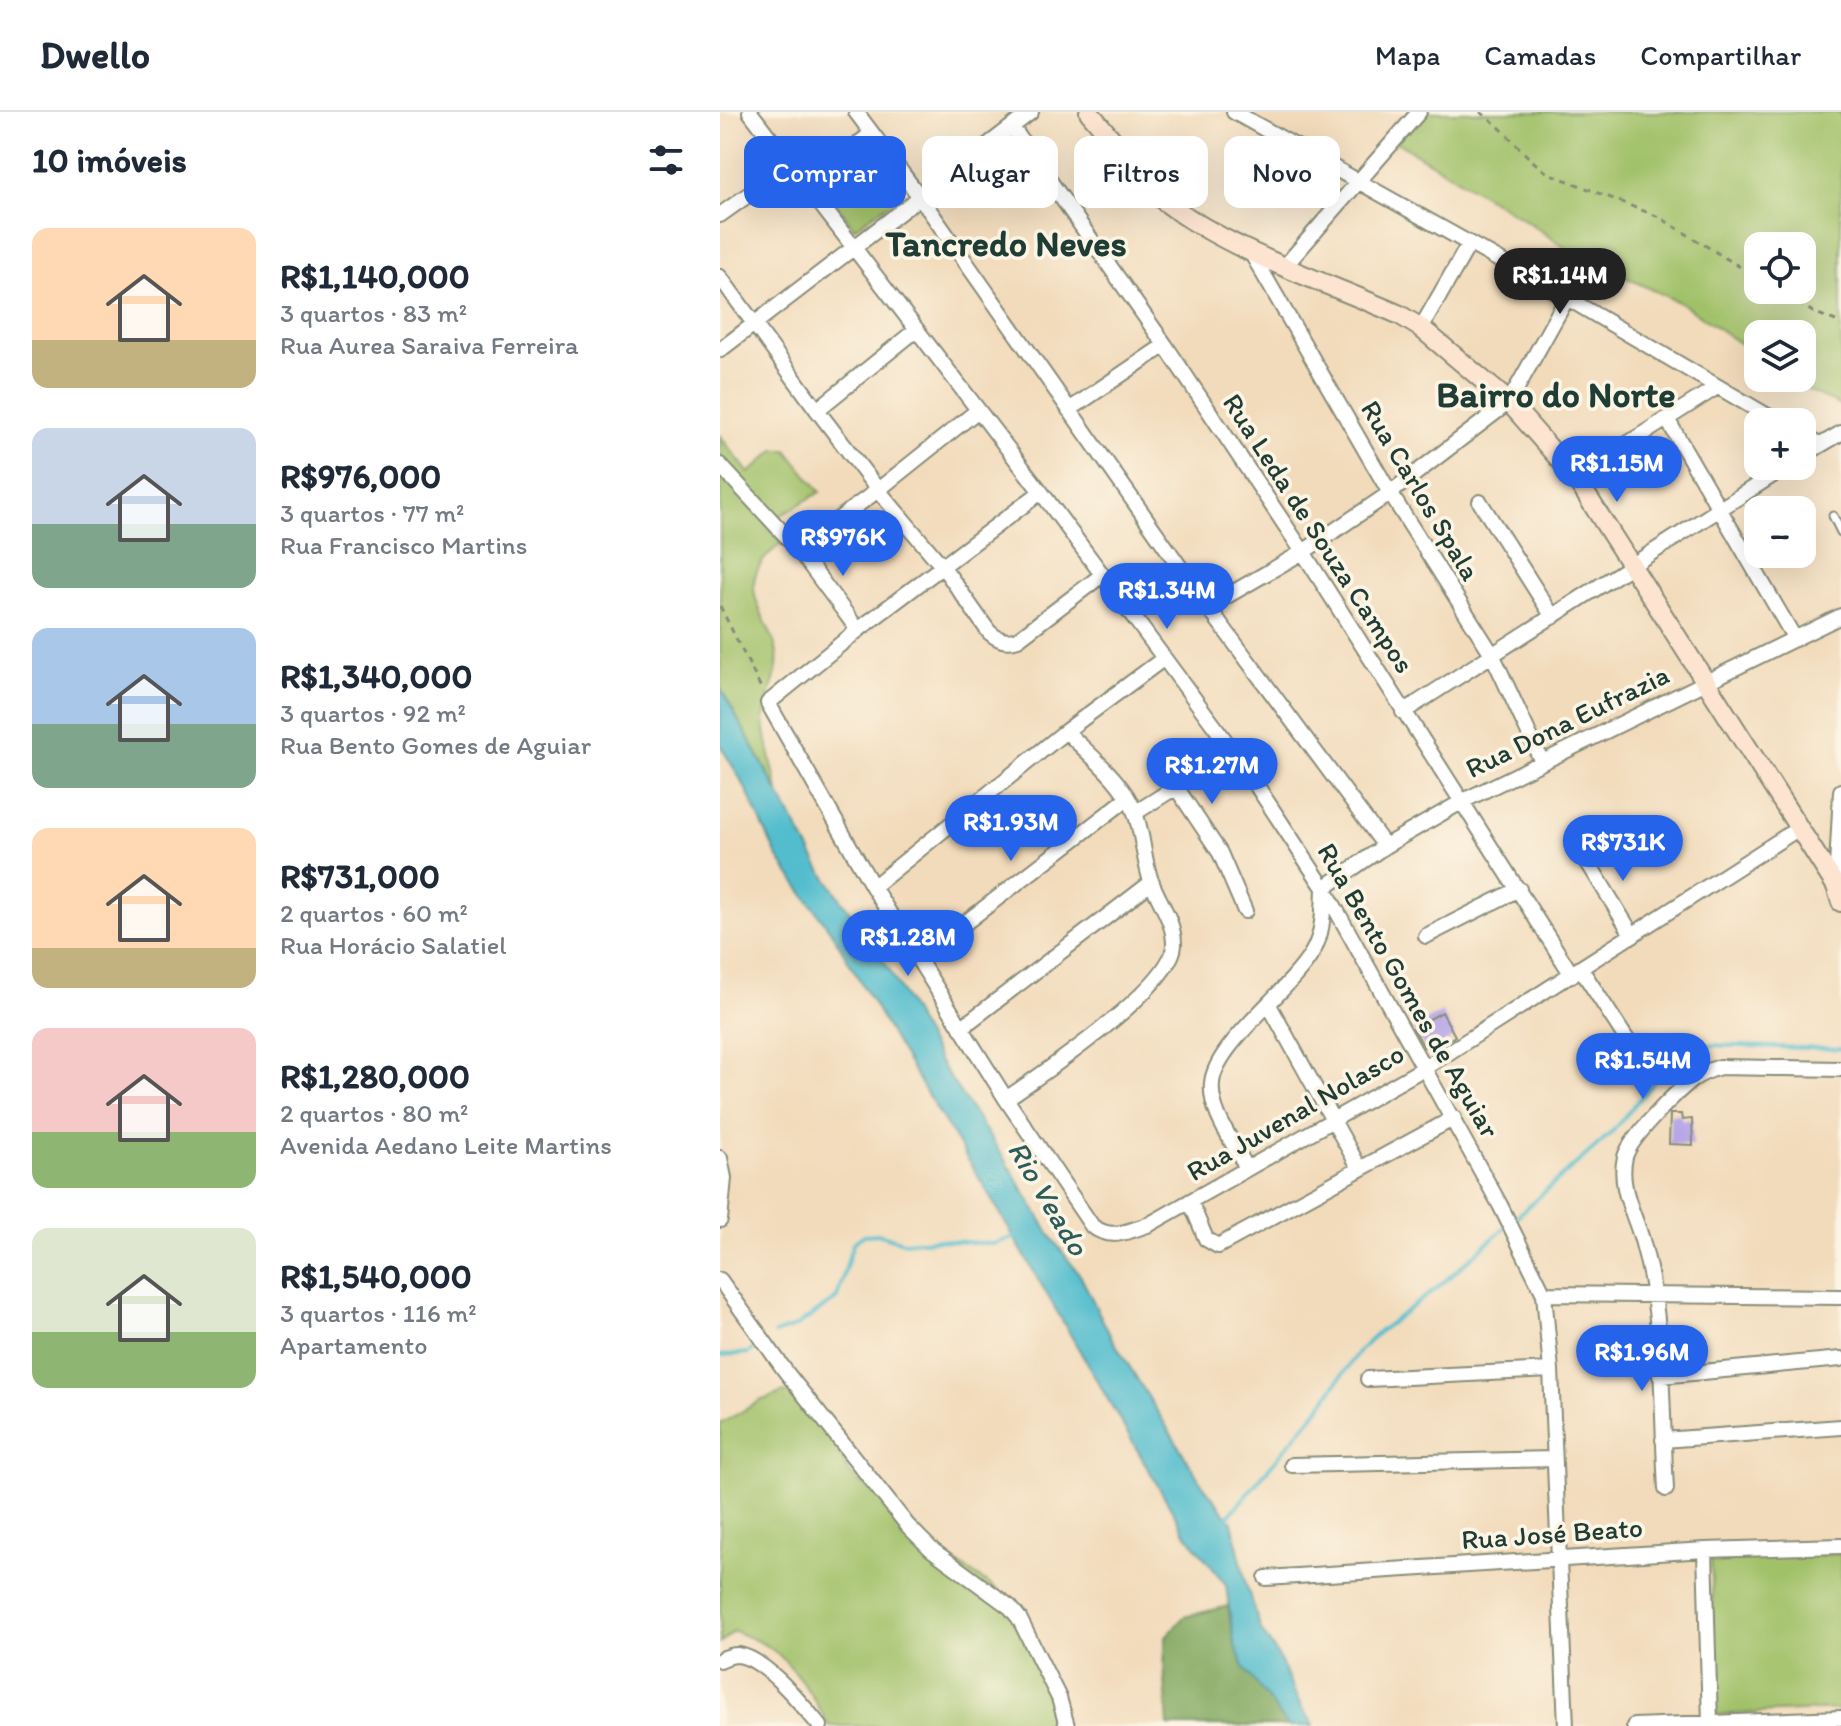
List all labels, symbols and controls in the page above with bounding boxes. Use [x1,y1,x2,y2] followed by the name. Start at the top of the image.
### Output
[40,32,150,78] text: Dwello
[1375,38,1440,72] text: Mapa
[1484,38,1596,72] text: Camadas
[1640,38,1801,72] text: Compartilhar
[744,136,906,208] chip: Comprar
[922,136,1058,208] chip: Alugar
[1074,136,1208,208] chip: Filtros
[1224,136,1340,208] chip: Novo
[644,138,688,182] icon: filters
[32,140,187,181] text: 10 imóveis
[884,222,1127,265] district label: Tancredo Neves
[1744,232,1816,568] map controls
[1744,232,1816,304] button: locate
[1486,248,1634,316] pin: R$1.14M
[280,256,470,297] text: R$1,140,000
[1512,258,1608,290] text: R$1.14M
[96,260,192,356] icon: home
[280,297,467,329] text: 3 quartos · 83 m²
[1744,320,1816,392] button: layers
[280,329,579,361] text: Rua Aurea Saraiva Ferreira
[1436,373,1676,416] district label: Bairro do Norte
[1216,387,1422,679] street label: Rua Leda de Souza Campos
[1354,394,1488,587] street label: Rua Carlos Spala
[1744,408,1816,480] button: +
[1543,436,1691,504] pin: R$1.15M
[1570,446,1664,478] text: R$1.15M
[280,456,441,497] text: R$976,000
[96,460,192,556] icon: home
[1744,496,1816,568] button: −
[280,497,464,529] text: 3 quartos · 77 m²
[778,510,908,578] pin: R$976K
[800,520,886,552] text: R$976K
[280,529,527,561] text: Rua Francisco Martins
[1093,563,1241,631] pin: R$1.34M
[1118,573,1216,605] text: R$1.34M
[280,656,472,697] text: R$1,340,000
[1460,657,1674,785] street label: Rua Dona Eufrazia
[96,660,192,756] icon: home
[280,697,466,729] text: 3 quartos · 92 m²
[280,729,591,761] text: Rua Bento Gomes de Aguiar
[1138,738,1286,806] pin: R$1.27M
[1165,748,1259,780] text: R$1.27M
[937,795,1085,863] pin: R$1.93M
[963,805,1059,837] text: R$1.93M
[1558,815,1688,883] pin: R$731K
[1581,825,1665,857] text: R$731K
[1311,836,1507,1144] street label: Rua Bento Gomes de Aguiar
[280,856,440,897] text: R$731,000
[96,860,192,956] icon: home
[280,897,468,929] text: 2 quartos · 60 m²
[834,910,982,978] pin: R$1.28M
[860,920,956,952] text: R$1.28M
[280,929,507,961] text: Rua Horácio Salatiel
[1569,1033,1717,1101] pin: R$1.54M
[1180,1036,1410,1188] street label: Rua Juvenal Nolasco
[1594,1043,1692,1075] text: R$1.54M
[280,1056,470,1097] text: R$1,280,000
[96,1060,192,1156] icon: home
[280,1097,468,1129] text: 2 quartos · 80 m²
[280,1129,612,1161] text: Avenida Aedano Leite Martins
[1000,1134,1097,1262] water label: Rio Veado
[280,1256,472,1297] text: R$1,540,000
[96,1260,192,1356] icon: home
[280,1297,477,1329] text: 3 quartos · 116 m²
[1568,1325,1716,1393] pin: R$1.96M
[280,1329,428,1361] text: Apartamento
[1594,1335,1690,1367] text: R$1.96M
[1460,1510,1644,1556] street label: Rua José Beato

